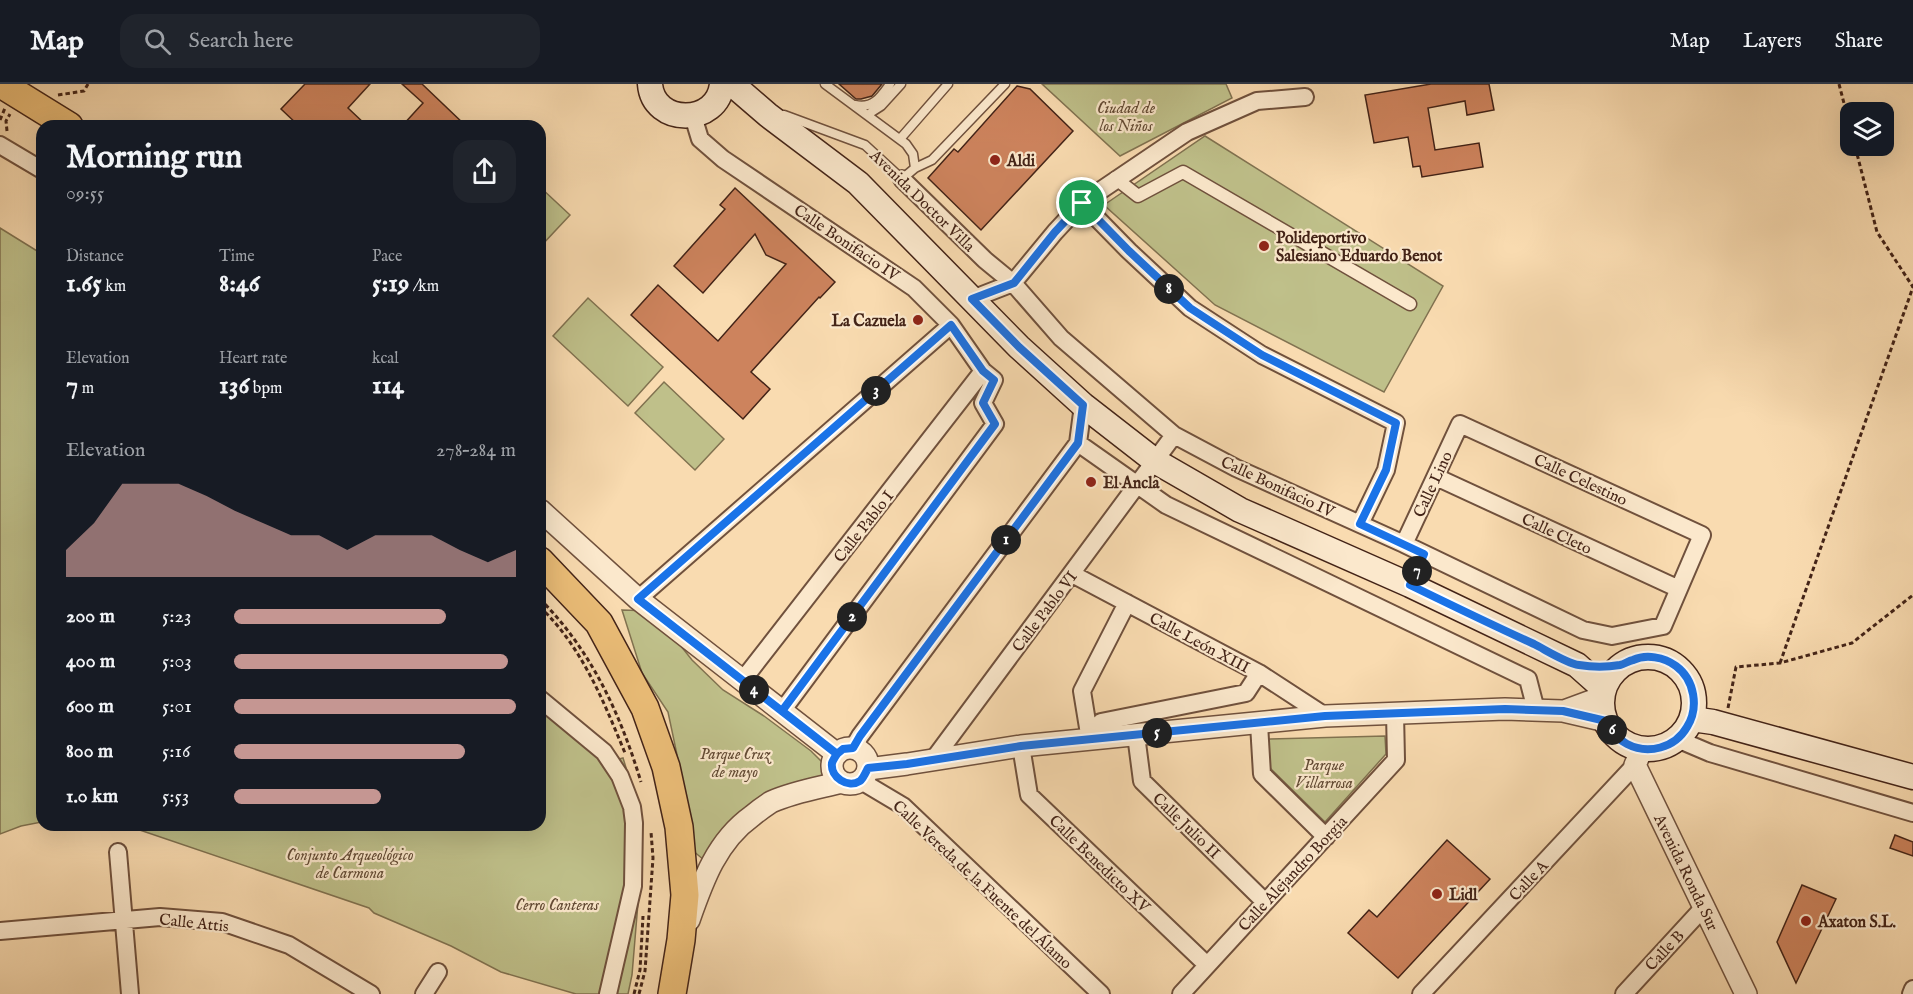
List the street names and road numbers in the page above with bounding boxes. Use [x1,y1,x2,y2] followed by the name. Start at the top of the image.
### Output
[864,145,978,257] street label: Avenida Doctor Villa
[789,201,903,287] street label: Calle Bonifacio IV
[1410,448,1458,521] street label: Calle Lino
[1530,450,1630,511] street label: Calle Celestino
[1217,453,1338,523] street label: Calle Bonifacio IV
[830,487,899,567] street label: Calle Pablo I
[1518,510,1595,560] street label: Calle Cleto
[1009,568,1083,657] street label: Calle Pablo VI
[1145,609,1253,679] street label: Calle León XIII
[1147,789,1224,864] street label: Calle Julio II
[888,795,1077,974] street label: Calle Vereda de la Fuente del Álamo
[1044,811,1154,918] street label: Calle Benedicto XV
[1648,811,1722,934] street label: Avenida Ronda Sur
[1235,812,1352,936] street label: Calle Alejandro Borgia
[1506,856,1554,906] street label: Calle A
[158,910,230,938] street label: Calle Attis
[1642,927,1689,976] street label: Calle B

